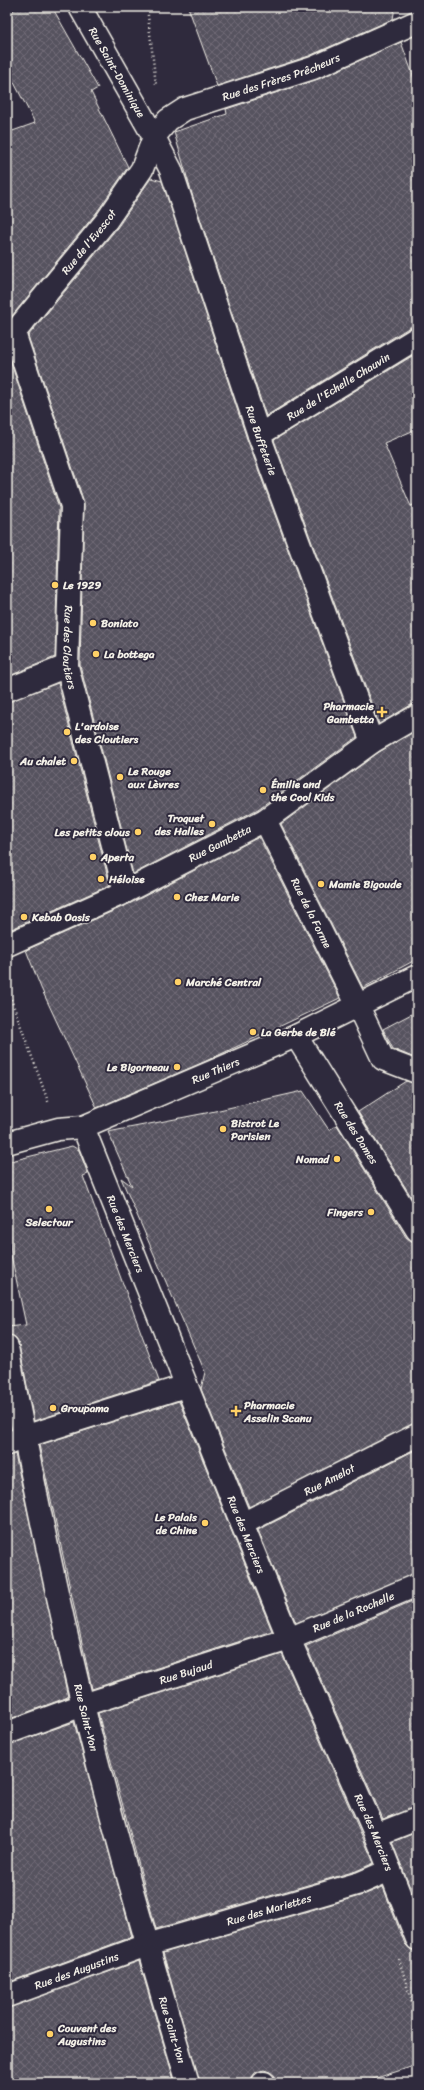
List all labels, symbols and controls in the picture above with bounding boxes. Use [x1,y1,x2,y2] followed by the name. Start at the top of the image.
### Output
[84,23,151,122] street label: Rue Saint-Dominique
[220,47,344,106] street label: Rue des Frères Prêcheurs
[56,205,122,279] street label: Rue de l'Evescot
[283,347,394,425] street label: Rue de l'Echelle Chauvin
[240,403,283,479] street label: Rue Buffeterie
[63,576,101,595] place label: Le 1929
[50,580,60,590] marker: Le 1929
[57,605,82,692] street label: Rue des Cloutiers
[101,614,139,633] place label: Boniato
[88,618,98,628] marker: Boniato
[104,645,155,664] place label: La bottega
[91,649,101,659] marker: La bottega
[323,697,374,729] place label: Pharmacie Gambetta
[377,707,387,717] marker: Pharmacie Gambetta
[75,717,139,749] place label: L'ardoise des Cloutiers
[62,727,72,737] marker: L'ardoise des Cloutiers
[19,752,66,771] place label: Au chalet
[69,756,79,766] marker: Au chalet
[127,762,180,794] place label: Le Rouge aux Lèvres
[115,772,125,782] marker: Le Rouge aux Lèvres
[271,775,335,807] place label: Émilie and the Cool Kids
[258,785,268,795] marker: Émilie and the Cool Kids
[155,809,206,841] place label: Troquet des Halles
[185,819,255,867] street label: Rue Gambetta
[207,819,217,829] marker: Troquet des Halles
[55,823,131,842] place label: Les petits clous
[133,827,143,837] marker: Les petits clous
[100,848,135,867] place label: Aperta
[88,852,98,862] marker: Aperta
[108,870,145,889] place label: Héloise
[96,874,106,884] marker: Héloise
[286,875,337,952] street label: Rue de la Forme
[328,875,402,894] place label: Mamie Bigoude
[316,879,326,889] marker: Mamie Bigoude
[184,888,240,907] place label: Chez Marie
[172,892,182,902] marker: Chez Marie
[31,908,91,927] place label: Kebab Oasis
[19,912,29,922] marker: Kebab Oasis
[185,973,262,992] place label: Marché Central
[173,977,183,987] marker: Marché Central
[261,1023,336,1042] place label: La Gerbe de Blé
[248,1027,258,1037] marker: La Gerbe de Blé
[189,1052,243,1089] street label: Rue Thiers
[107,1058,169,1077] place label: Le Bigorneau
[172,1062,182,1072] marker: Le Bigorneau
[329,1097,384,1169] street label: Rue des Dames
[231,1114,280,1146] place label: Bistrot Le Parisien
[218,1124,228,1134] marker: Bistrot Le Parisien
[295,1150,330,1169] place label: Nomad
[332,1154,342,1164] marker: Nomad
[102,1192,150,1276] street label: Rue des Merciers
[326,1203,364,1222] place label: Fingers
[44,1204,54,1214] marker: Selectour
[366,1207,376,1217] marker: Fingers
[24,1213,74,1232] place label: Selectour
[243,1396,313,1428] place label: Pharmacie Asselin Scanu
[60,1399,110,1418] place label: Groupama
[48,1403,58,1413] marker: Groupama
[231,1406,241,1416] marker: Pharmacie Asselin Scanu
[300,1458,359,1501] street label: Rue Amelot
[222,1493,271,1577] street label: Rue des Merciers
[155,1508,198,1540] place label: Le Palais de Chine
[200,1518,210,1528] marker: Le Palais de Chine
[310,1586,398,1638] street label: Rue de la Rochelle
[157,1654,216,1689] street label: Rue Bujaud
[69,1682,104,1753] street label: Rue Saint-Yon
[349,1791,399,1874] street label: Rue des Merciers
[224,1888,314,1931] street label: Rue des Mariettes
[32,1946,122,1995] street label: Rue des Augustins
[154,1994,191,2066] street label: Rue Saint-Yon
[57,2019,117,2051] place label: Couvent des Augustins
[45,2029,55,2039] marker: Couvent des Augustins

